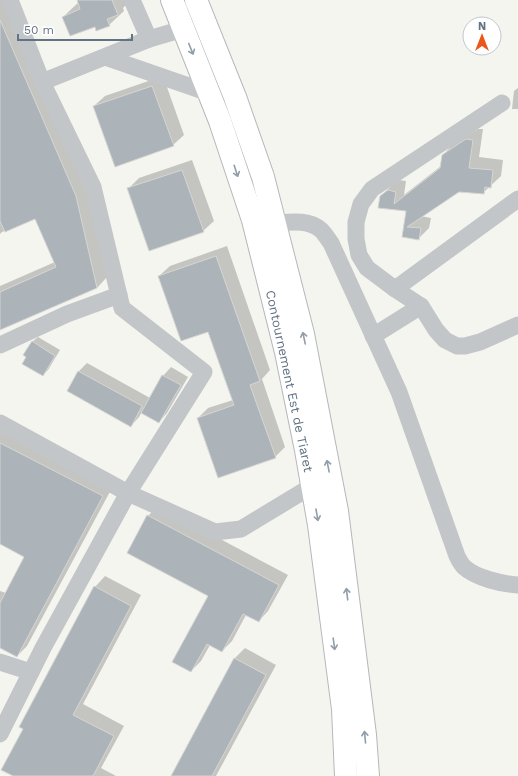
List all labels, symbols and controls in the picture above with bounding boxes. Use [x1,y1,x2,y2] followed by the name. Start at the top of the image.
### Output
[18,16,132,42] scale bar
[462,16,502,56] north arrow
[478,20,486,33] text: N
[24,23,54,37] text: 50 m
[188,43,196,55] one-way arrow
[233,165,240,178] one-way arrow
[263,289,316,474] street label: Contournement Est de Tiaret
[299,332,307,345] one-way arrow
[324,460,332,473] one-way arrow
[313,508,321,521] one-way arrow
[343,588,351,601] one-way arrow
[330,637,338,650] one-way arrow
[362,731,369,744] one-way arrow

